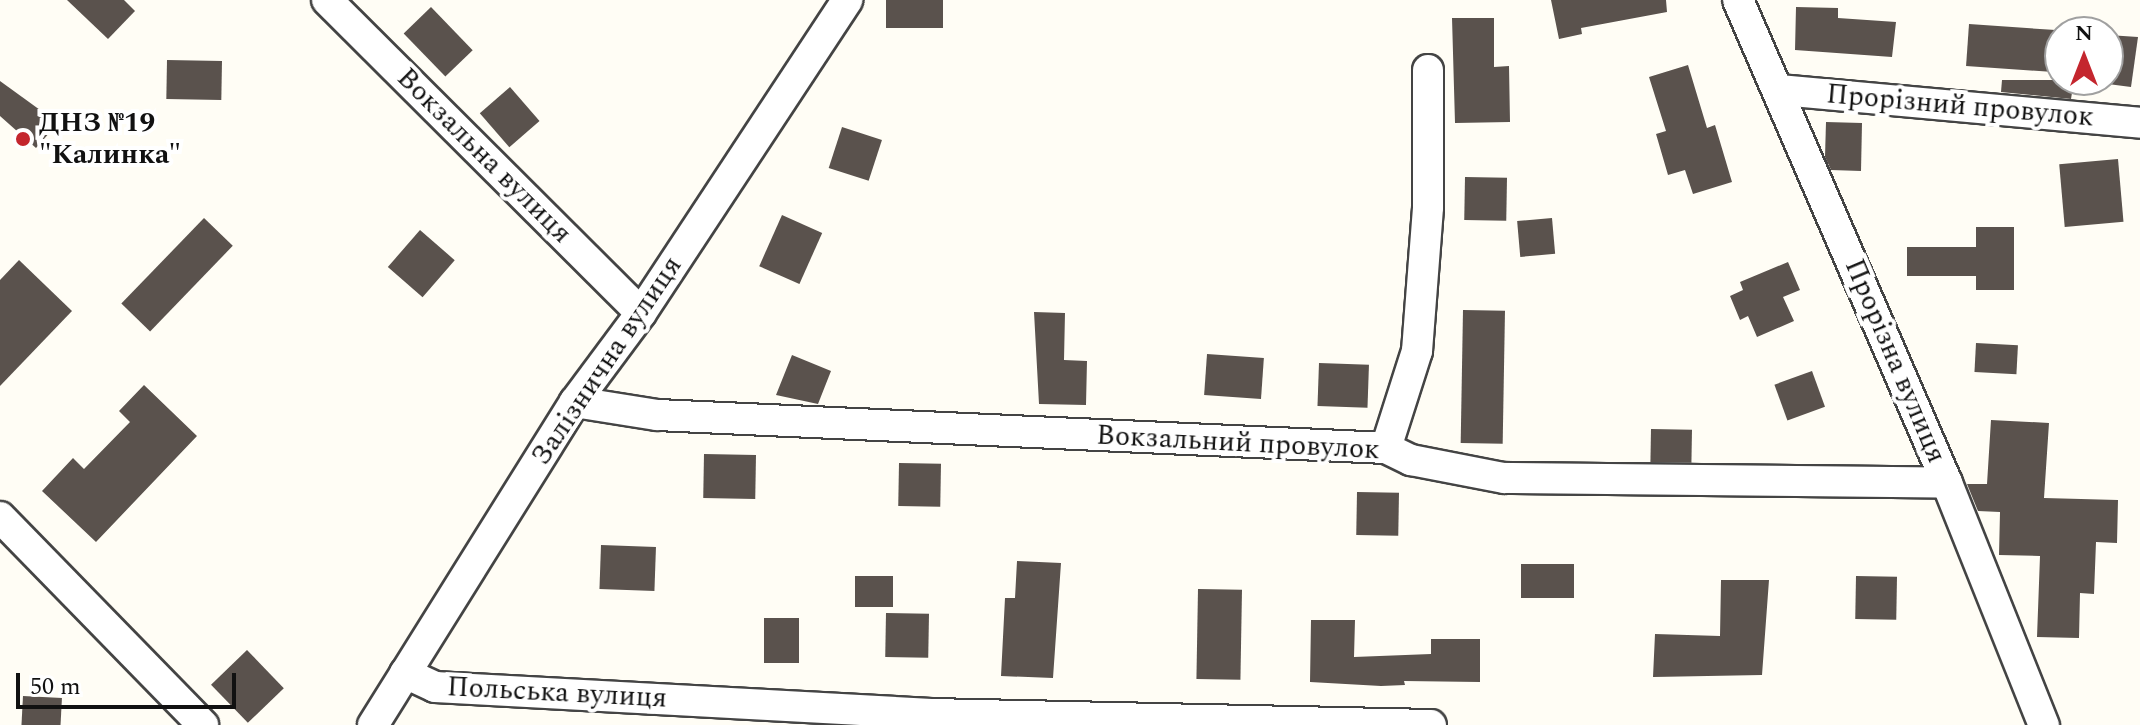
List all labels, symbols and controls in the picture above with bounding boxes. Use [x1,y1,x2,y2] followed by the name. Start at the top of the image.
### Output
[2044,16,2124,96] north arrow
[2075,17,2093,50] text: N
[389,61,579,251] street label: Вокзальна вулиця
[1825,78,2095,134] street label: Прорізний провулок
[39,106,181,172] place label: ДНЗ №19 "Калинка"
[14,130,32,148] marker: ДНЗ №19 "Калинка"
[525,250,689,472] street label: Залізнична вулиця
[1837,254,1953,468] street label: Прорізна вулиця
[1095,419,1381,467] street label: Вокзальний провулок
[20,657,240,707] scale bar
[30,669,81,705] text: 50 m
[446,670,668,716] street label: Польська вулиця

